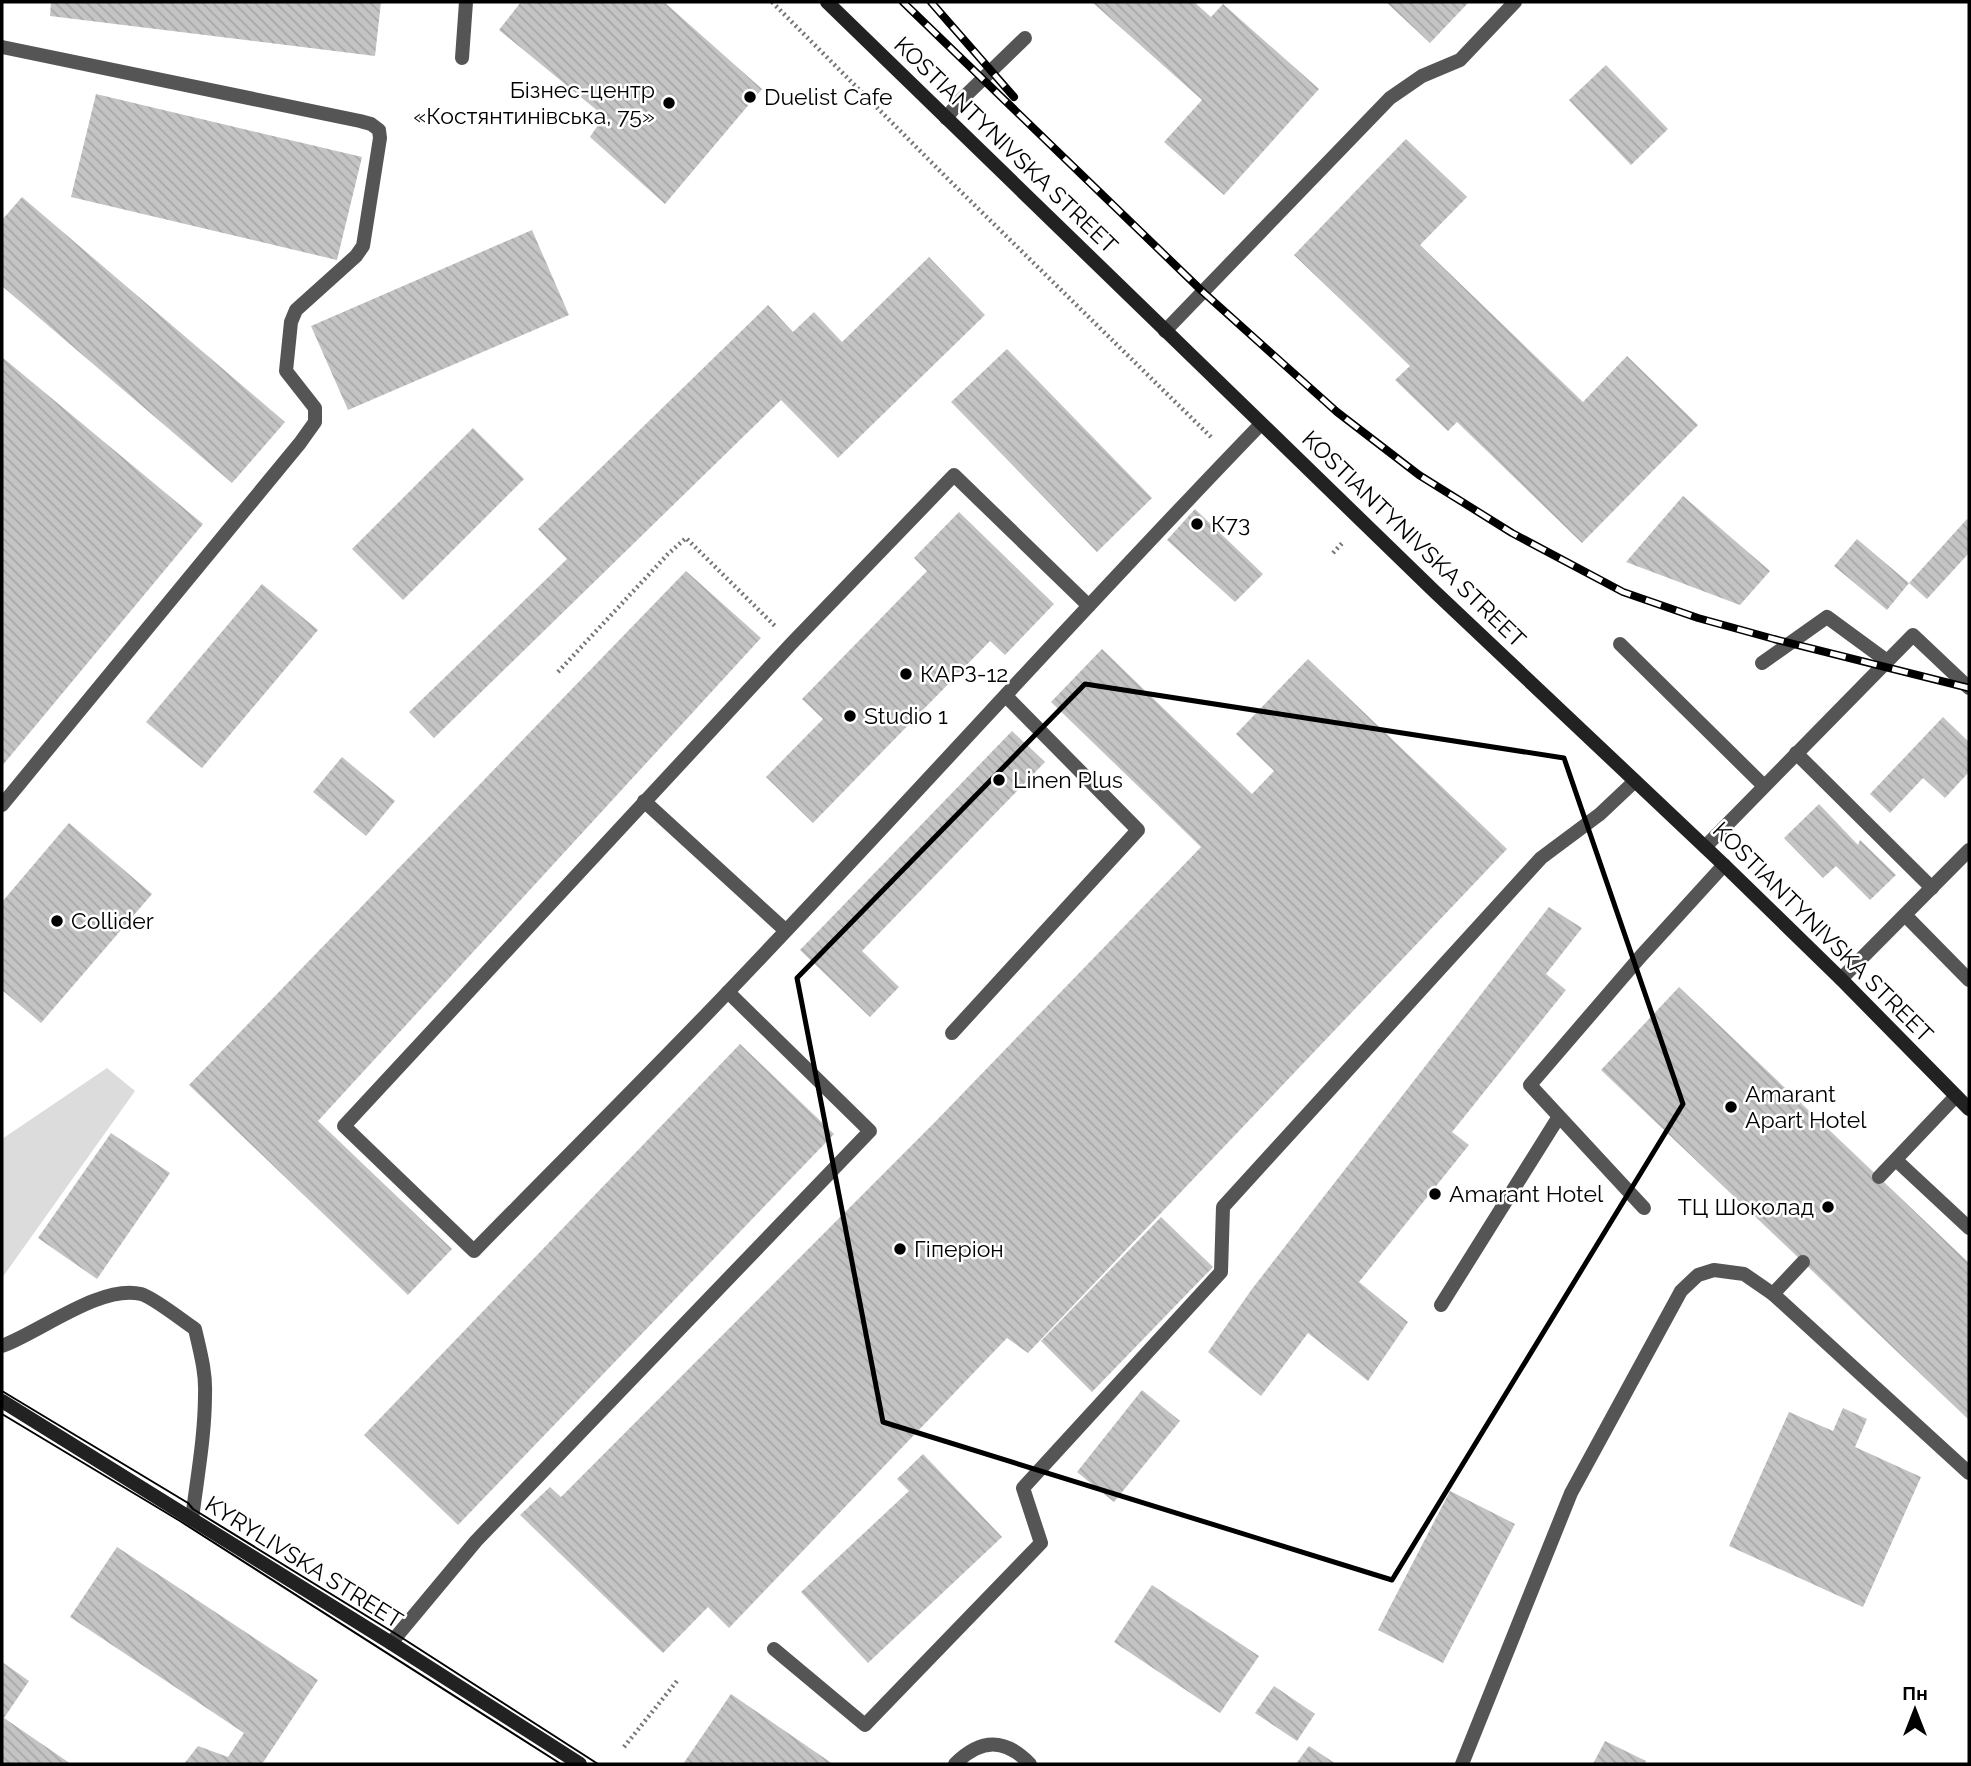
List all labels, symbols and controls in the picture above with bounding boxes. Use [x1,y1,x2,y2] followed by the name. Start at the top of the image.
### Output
[889,31,1124,259] street label: KOSTIANTYNIVSKA STREET
[413,76,655,129] place label: Бізнес-центр «Костянтинівська, 75»
[764,83,893,110] place label: Duelist Cafe
[742,89,758,105] marker: Duelist Cafe
[661,95,677,111] marker: Бізнес-центр «Костянтинівська, 75»
[1297,425,1532,653] street label: KOSTIANTYNIVSKA STREET
[1211,510,1250,537] place label: К73
[1189,516,1205,532] marker: К73
[920,660,1008,687] place label: КАРЗ-12
[898,666,914,682] marker: КАРЗ-12
[864,702,948,729] place label: Studio 1
[842,708,858,724] marker: Studio 1
[1013,766,1123,793] place label: Linen Plus
[991,772,1007,788] marker: Linen Plus
[1708,816,1939,1047] street label: KOSTIANTYNIVSKA STREET
[71,907,154,934] place label: Collider
[49,913,65,929] marker: Collider
[1745,1080,1867,1133] place label: Amarant Apart Hotel
[1723,1099,1739,1115] marker: Amarant Apart Hotel
[1449,1180,1604,1207] place label: Amarant Hotel
[1427,1186,1443,1202] marker: Amarant Hotel
[1678,1193,1814,1220] place label: ТЦ Шоколад
[1820,1199,1836,1215] marker: ТЦ Шоколад
[914,1235,1004,1262] place label: Гіперіон
[892,1241,908,1257] marker: Гіперіон
[200,1490,408,1633] street label: KYRYLIVSKA STREET
[1880,1675,1950,1745] north arrow
[1902,1682,1928,1704] text: Пн

